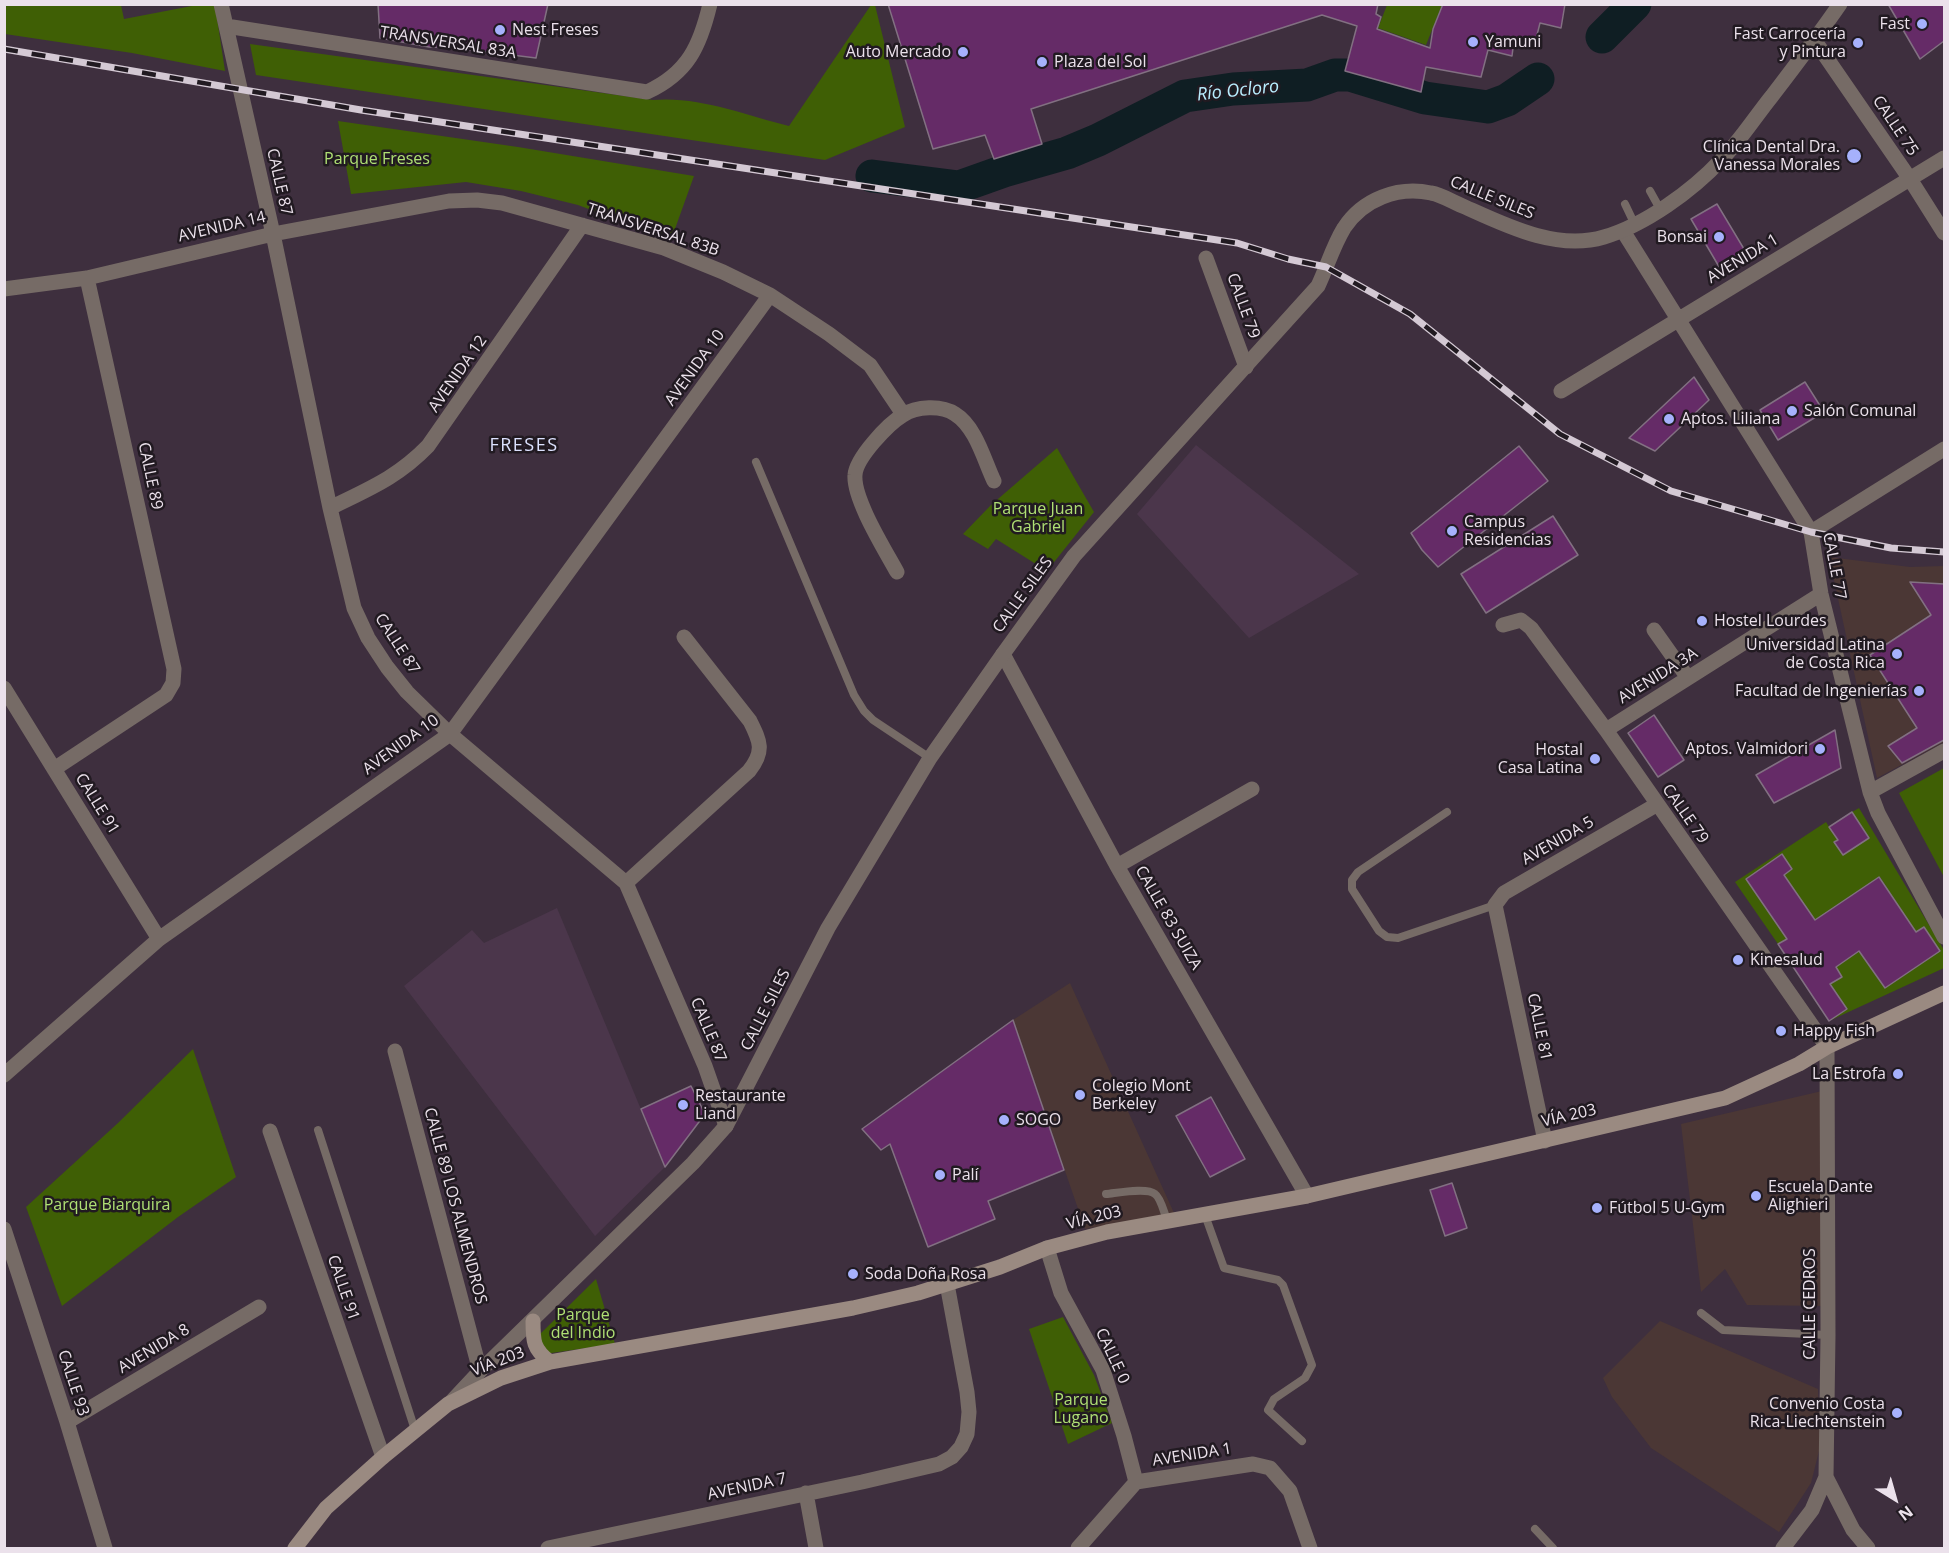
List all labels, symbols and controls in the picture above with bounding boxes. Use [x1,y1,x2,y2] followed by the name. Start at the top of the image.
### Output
[1880,14,1910,34] place label: Fast
[1915,17,1929,31] marker: Fast
[512,20,599,40] place label: Nest Freses
[378,23,518,63] street label: TRANSVERSAL 83A
[493,23,507,37] marker: Nest Freses
[1734,24,1846,62] place label: Fast Carrocería y Pintura
[1485,32,1541,52] place label: Yamuni
[1466,35,1480,49] marker: Yamuni
[1851,36,1865,50] marker: Fast Carrocería y Pintura
[846,42,951,62] place label: Auto Mercado
[956,45,970,59] marker: Auto Mercado
[1054,52,1147,72] place label: Plaza del Sol
[1035,55,1049,69] marker: Plaza del Sol
[1196,76,1280,106] water label: Río Ocloro
[1868,92,1922,160] street label: CALLE 75
[1703,137,1840,175] place label: Clínica Dental Dra. Vanessa Morales
[262,147,296,217] street label: CALLE 87
[1845,147,1863,165] marker: Clínica Dental Dra. Vanessa Morales
[324,149,430,169] park label: Parque Freses
[1447,172,1537,224] street label: CALLE SILES
[584,200,722,260] street label: TRANSVERSAL 83B
[176,208,268,246] street label: AVENIDA 14
[1657,227,1707,247] place label: Bonsai
[1704,230,1782,288] street label: AVENIDA 1
[1712,230,1726,244] marker: Bonsai
[1222,271,1264,341] street label: CALLE 79
[661,326,729,410] street label: AVENIDA 10
[425,332,491,416] street label: AVENIDA 12
[1804,401,1916,421] place label: Salón Comunal
[1785,404,1799,418] marker: Salón Comunal
[1681,409,1780,429] place label: Aptos. Liliana
[1662,412,1676,426] marker: Aptos. Liliana
[489,435,559,457] district label: FRESES
[134,441,166,511] street label: CALLE 89
[993,499,1083,537] park label: Parque Juan Gabriel
[1464,512,1551,550] place label: Campus Residencias
[1445,524,1459,538] marker: Campus Residencias
[1818,531,1850,601] street label: CALLE 77
[989,553,1057,637] street label: CALLE SILES
[370,610,424,678] street label: CALLE 87
[1714,611,1827,631] place label: Hostel Lourdes
[1695,614,1709,628] marker: Hostel Lourdes
[1746,635,1885,673] place label: Universidad Latina de Costa Rica
[1615,644,1701,708] street label: AVENIDA 3A
[1890,647,1904,661] marker: Universidad Latina de Costa Rica
[1735,681,1907,701] place label: Facultad de Ingenierías
[1912,684,1926,698] marker: Facultad de Ingenierías
[359,711,443,779] street label: AVENIDA 10
[1685,739,1808,759] place label: Aptos. Valmidori
[1498,740,1583,778] place label: Hostal Casa Latina
[1813,742,1827,756] marker: Aptos. Valmidori
[1588,752,1602,766] marker: Hostal Casa Latina
[71,770,123,838] street label: CALLE 91
[1658,781,1712,847] street label: CALLE 79
[1519,813,1597,869] street label: AVENIDA 5
[1131,863,1205,973] street label: CALLE 83 SUIZA
[1750,950,1823,970] place label: Kinesalud
[1731,953,1745,967] marker: Kinesalud
[737,966,795,1054] street label: CALLE SILES
[1523,992,1555,1062] street label: CALLE 81
[686,995,730,1065] street label: CALLE 87
[1793,1021,1875,1041] place label: Happy Fish
[1774,1024,1788,1038] marker: Happy Fish
[1812,1064,1886,1084] place label: La Estrofa
[1891,1067,1905,1081] marker: La Estrofa
[1092,1076,1191,1114] place label: Colegio Mont Berkeley
[695,1086,786,1124] place label: Restaurante Liand
[1073,1088,1087,1102] marker: Colegio Mont Berkeley
[676,1098,690,1112] marker: Restaurante Liand
[1540,1100,1598,1132] street label: VÍA 203
[420,1106,490,1306] street label: CALLE 89 LOS ALMENDROS
[1016,1110,1061,1130] place label: SOGO
[997,1113,1011,1127] marker: SOGO
[952,1165,979,1185] place label: Palí
[933,1168,947,1182] marker: Palí
[1768,1177,1873,1215] place label: Escuela Dante Alighieri
[1749,1189,1763,1203] marker: Escuela Dante Alighieri
[44,1195,170,1215] park label: Parque Biarquira
[1609,1198,1725,1218] place label: Fútbol 5 U-Gym
[1590,1201,1604,1215] marker: Fútbol 5 U-Gym
[1065,1202,1123,1234] street label: VÍA 203
[1800,1248,1820,1360] street label: CALLE CEDROS
[323,1253,363,1323] street label: CALLE 91
[865,1264,986,1284] place label: Soda Doña Rosa
[846,1267,860,1281] marker: Soda Doña Rosa
[551,1305,615,1343] park label: Parque del Indio
[115,1320,193,1378] street label: AVENIDA 8
[1091,1325,1133,1387] street label: CALLE 0
[469,1343,527,1381] street label: VÍA 203
[53,1348,93,1418] street label: CALLE 93
[1053,1390,1109,1428] park label: Parque Lugano
[1750,1394,1885,1432] place label: Convenio Costa Rica-Liechtenstein
[1890,1406,1904,1420] marker: Convenio Costa Rica-Liechtenstein
[1151,1439,1233,1471] street label: AVENIDA 1
[706,1469,788,1505] street label: AVENIDA 7
[1865,1469,1925,1529] north arrow
[1894,1501,1918,1526] text: N

